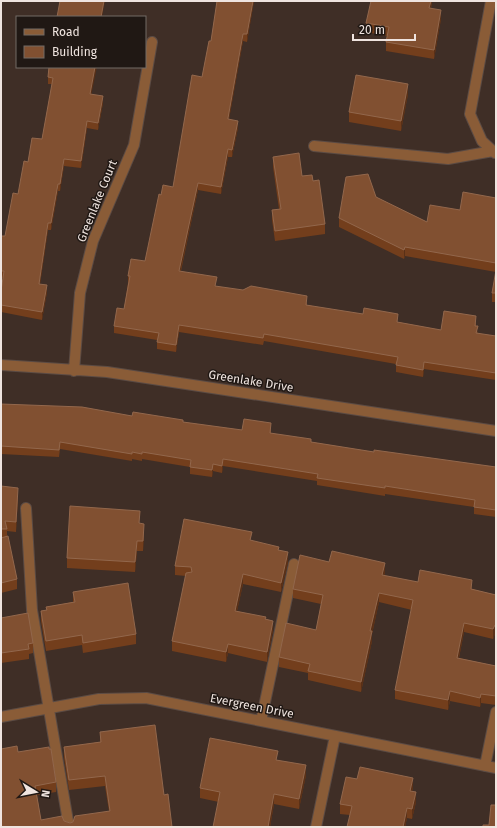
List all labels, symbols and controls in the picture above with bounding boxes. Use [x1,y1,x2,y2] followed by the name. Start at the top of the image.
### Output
[16,16,146,68] legend
[353,16,415,42] scale bar
[359,23,385,37] text: 20 m
[52,25,80,39] text: Road
[52,45,98,59] text: Building
[74,157,120,244] street label: Greenlake Court
[208,367,294,395] street label: Greenlake Drive
[209,691,295,721] street label: Evergreen Drive
[16,772,56,812] north arrow
[38,789,52,798] text: N

